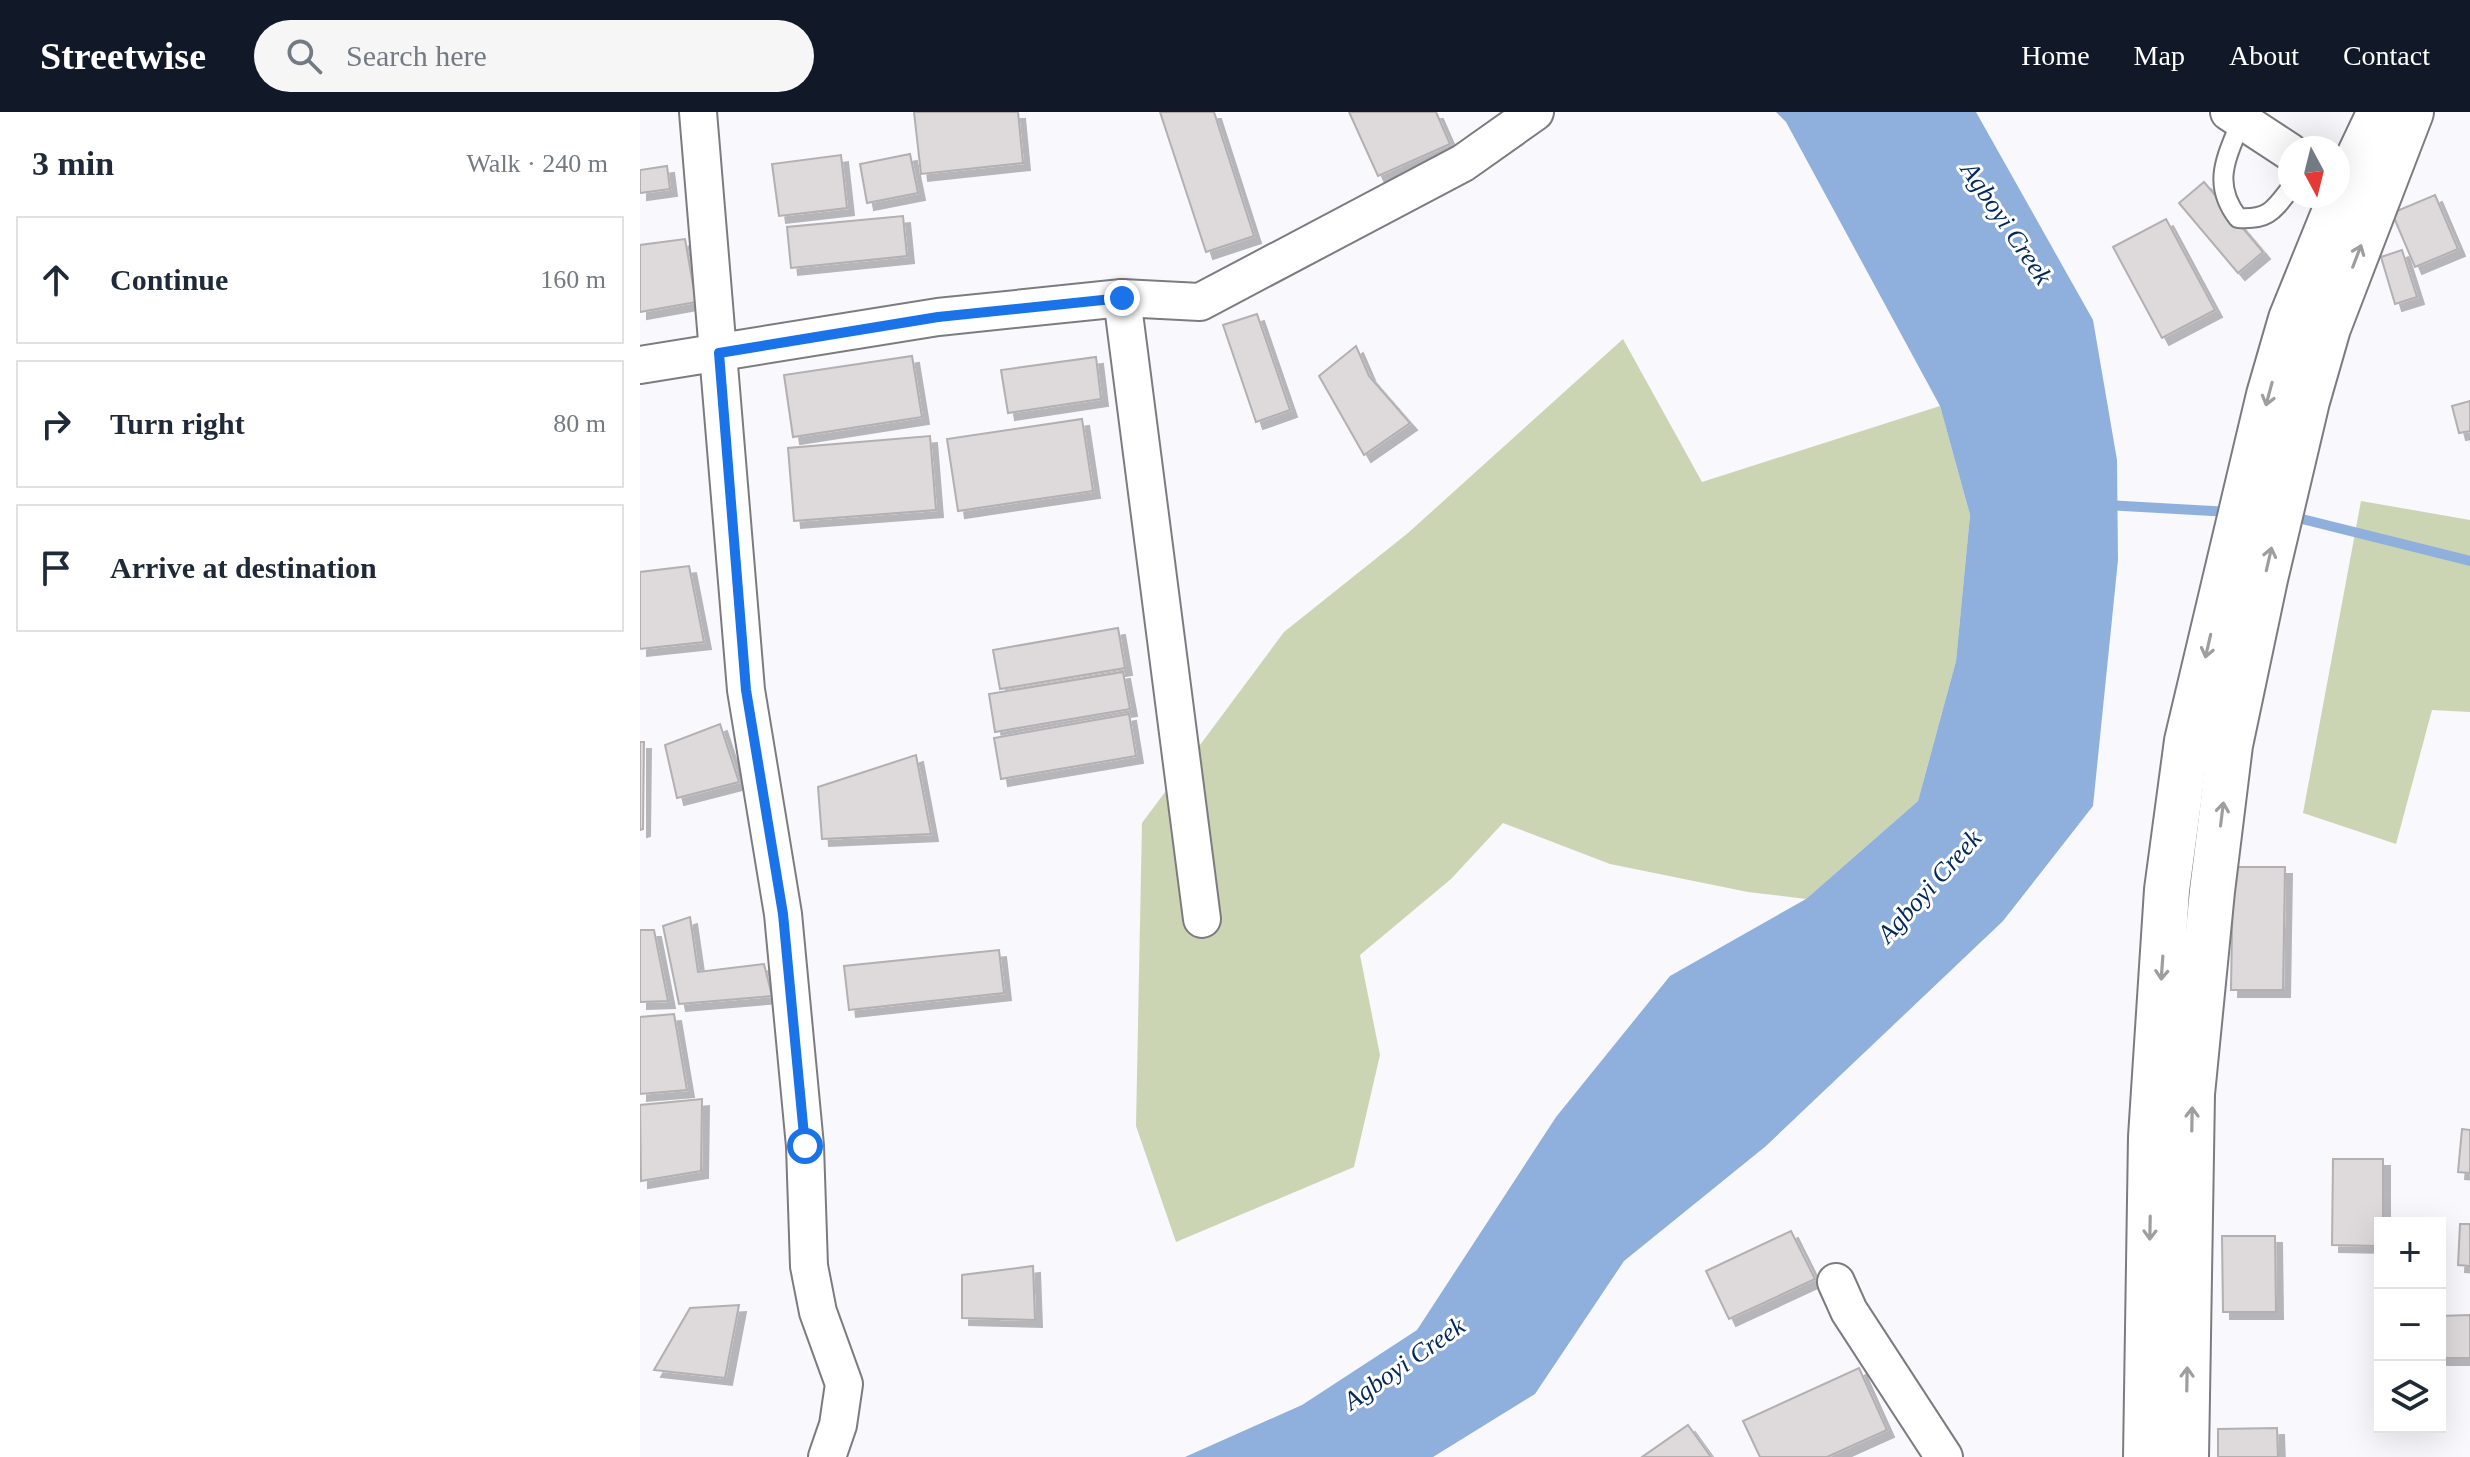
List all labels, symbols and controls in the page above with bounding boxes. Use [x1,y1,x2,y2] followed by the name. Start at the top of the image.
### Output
[254,20,814,92] search box
[282,34,326,78] icon: search
[40,35,206,77] text: Streetwise
[346,39,487,72] text: Search here
[2021,40,2090,71] text: Home
[2134,40,2185,71] text: Map
[2229,40,2299,71] text: About
[2343,40,2430,71] text: Contact
[2278,136,2350,208] north arrow
[32,145,114,182] text: 3 min
[466,149,608,178] text: Walk · 240 m
[1954,155,2058,290] water label: Agboyi Creek
[2350,244,2365,269] one-way arrow
[34,258,78,302] icon: ahead
[110,263,228,296] text: Continue
[540,265,606,294] text: 160 m
[1104,280,1140,316] route end
[2261,380,2276,406] one-way arrow
[34,402,78,446] icon: right
[110,407,245,440] text: Turn right
[553,409,606,438] text: 80 m
[34,546,78,590] icon: arrive
[2263,546,2278,572] one-way arrow
[110,551,377,584] text: Arrive at destination
[2200,633,2215,659] one-way arrow
[2214,801,2229,828] one-way arrow
[1870,824,1988,950] water label: Agboyi Creek
[2154,954,2169,981] one-way arrow
[2184,1106,2199,1133] one-way arrow
[787,1128,823,1164] route start
[2142,1214,2158,1241] one-way arrow
[2374,1217,2446,1433] map controls
[2374,1217,2446,1289] button: +
[2374,1289,2446,1361] button: −
[1336,1311,1471,1417] water label: Agboyi Creek
[2374,1361,2446,1433] button: layers
[2180,1366,2195,1393] one-way arrow

